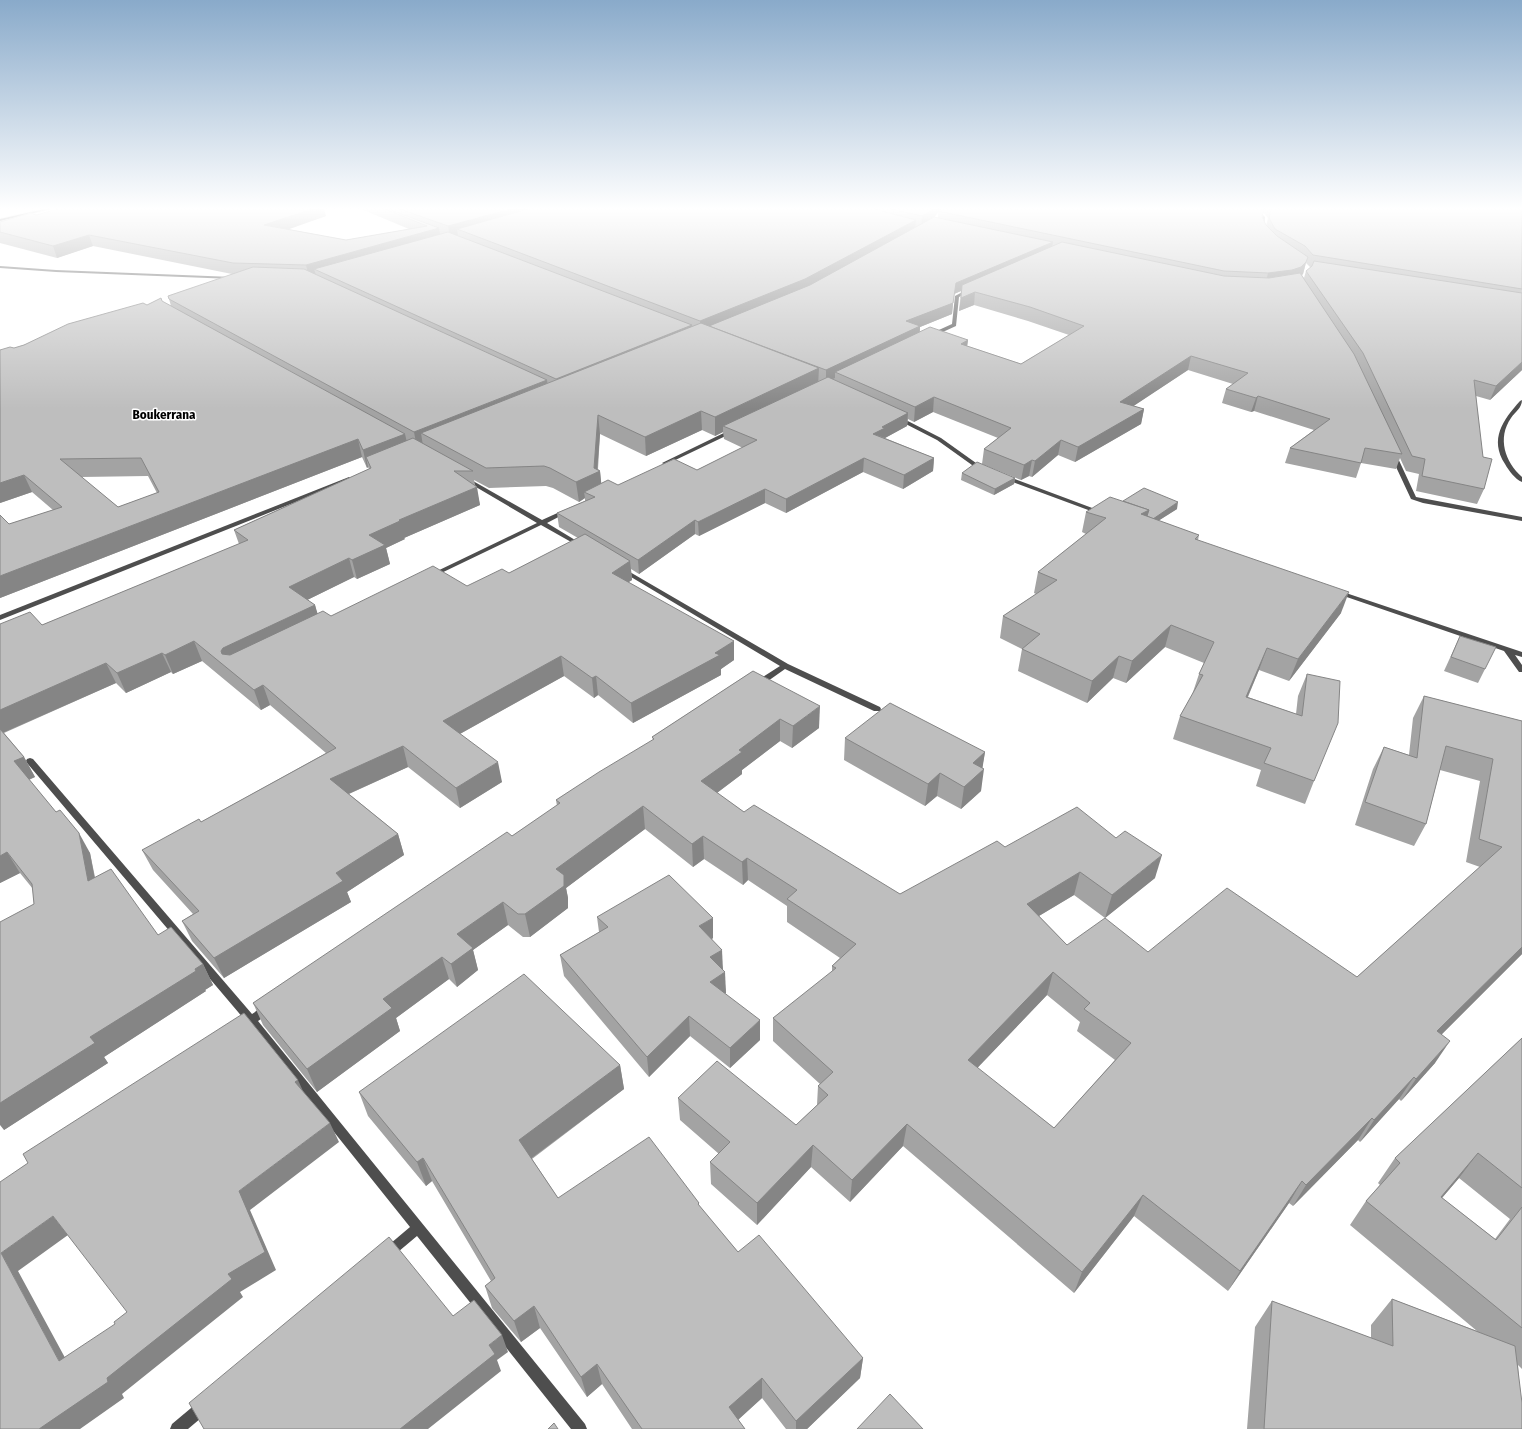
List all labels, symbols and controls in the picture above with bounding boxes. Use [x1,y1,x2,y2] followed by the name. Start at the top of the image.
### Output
[133,407,196,422] district label: Boukerrana

